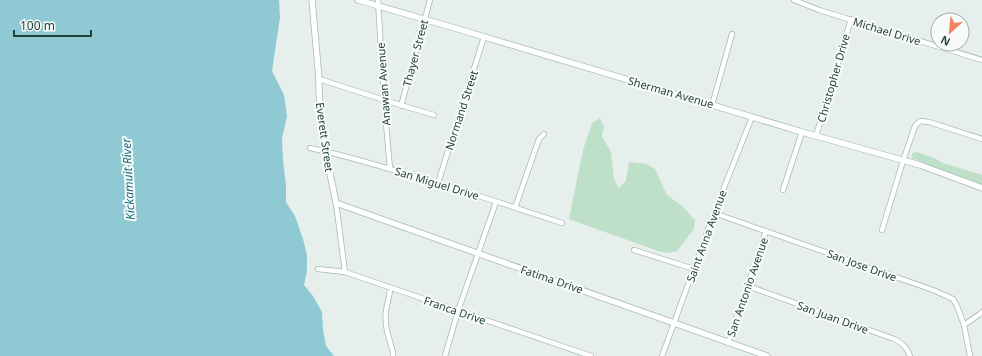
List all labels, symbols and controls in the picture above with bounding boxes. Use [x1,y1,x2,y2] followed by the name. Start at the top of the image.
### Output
[14,12,91,38] scale bar
[930,12,970,52] north arrow
[851,14,923,48] street label: Michael Drive
[20,17,55,34] text: 100 m
[399,18,431,88] street label: Thayer Street
[813,32,853,124] street label: Christopher Drive
[938,33,953,50] text: N
[373,42,393,126] street label: Anawan Avenue
[441,68,481,152] street label: Normand Street
[626,73,716,111] street label: Sherman Avenue
[313,101,337,173] street label: Everett Street
[117,136,139,220] water label: Kickamuit River
[393,163,481,203] street label: San Miguel Drive
[682,188,730,284] street label: Saint Anna Avenue
[723,235,771,339] street label: San Antonio Avenue
[825,245,899,285] street label: San Jose Drive
[519,261,585,297] street label: Fatima Drive
[422,292,488,328] street label: Franca Drive
[795,297,871,337] street label: San Juan Drive

